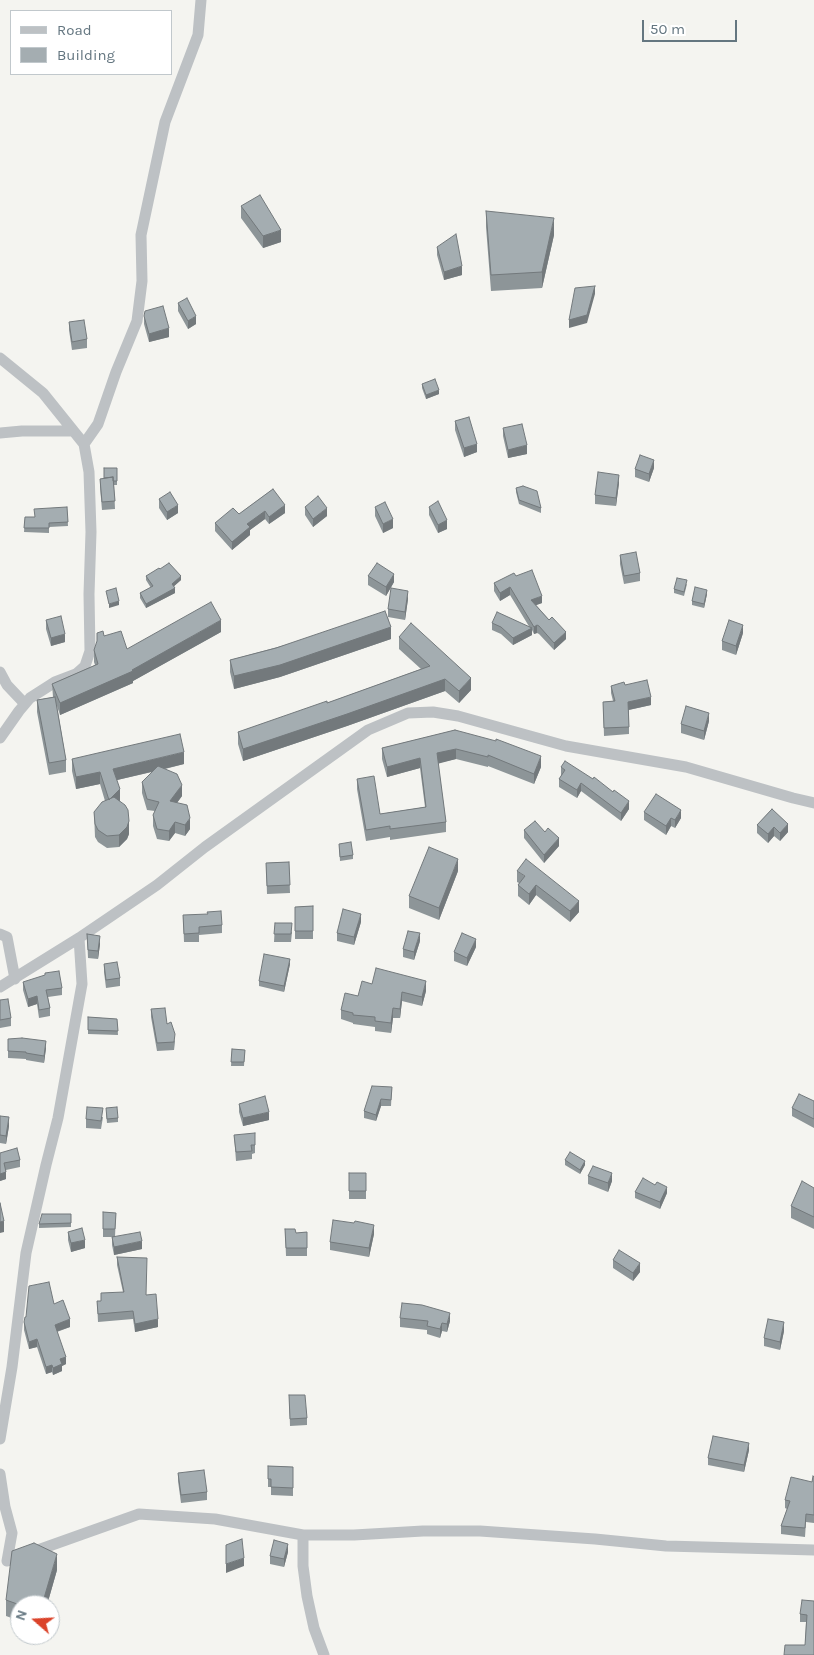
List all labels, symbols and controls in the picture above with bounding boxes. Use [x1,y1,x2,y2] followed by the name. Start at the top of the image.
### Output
[10,10,172,75] legend
[644,10,739,42] scale bar
[650,20,685,38] text: 50 m
[57,21,92,39] text: Road
[57,46,115,64] text: Building
[10,1595,60,1645] north arrow
[12,1608,31,1623] text: N

